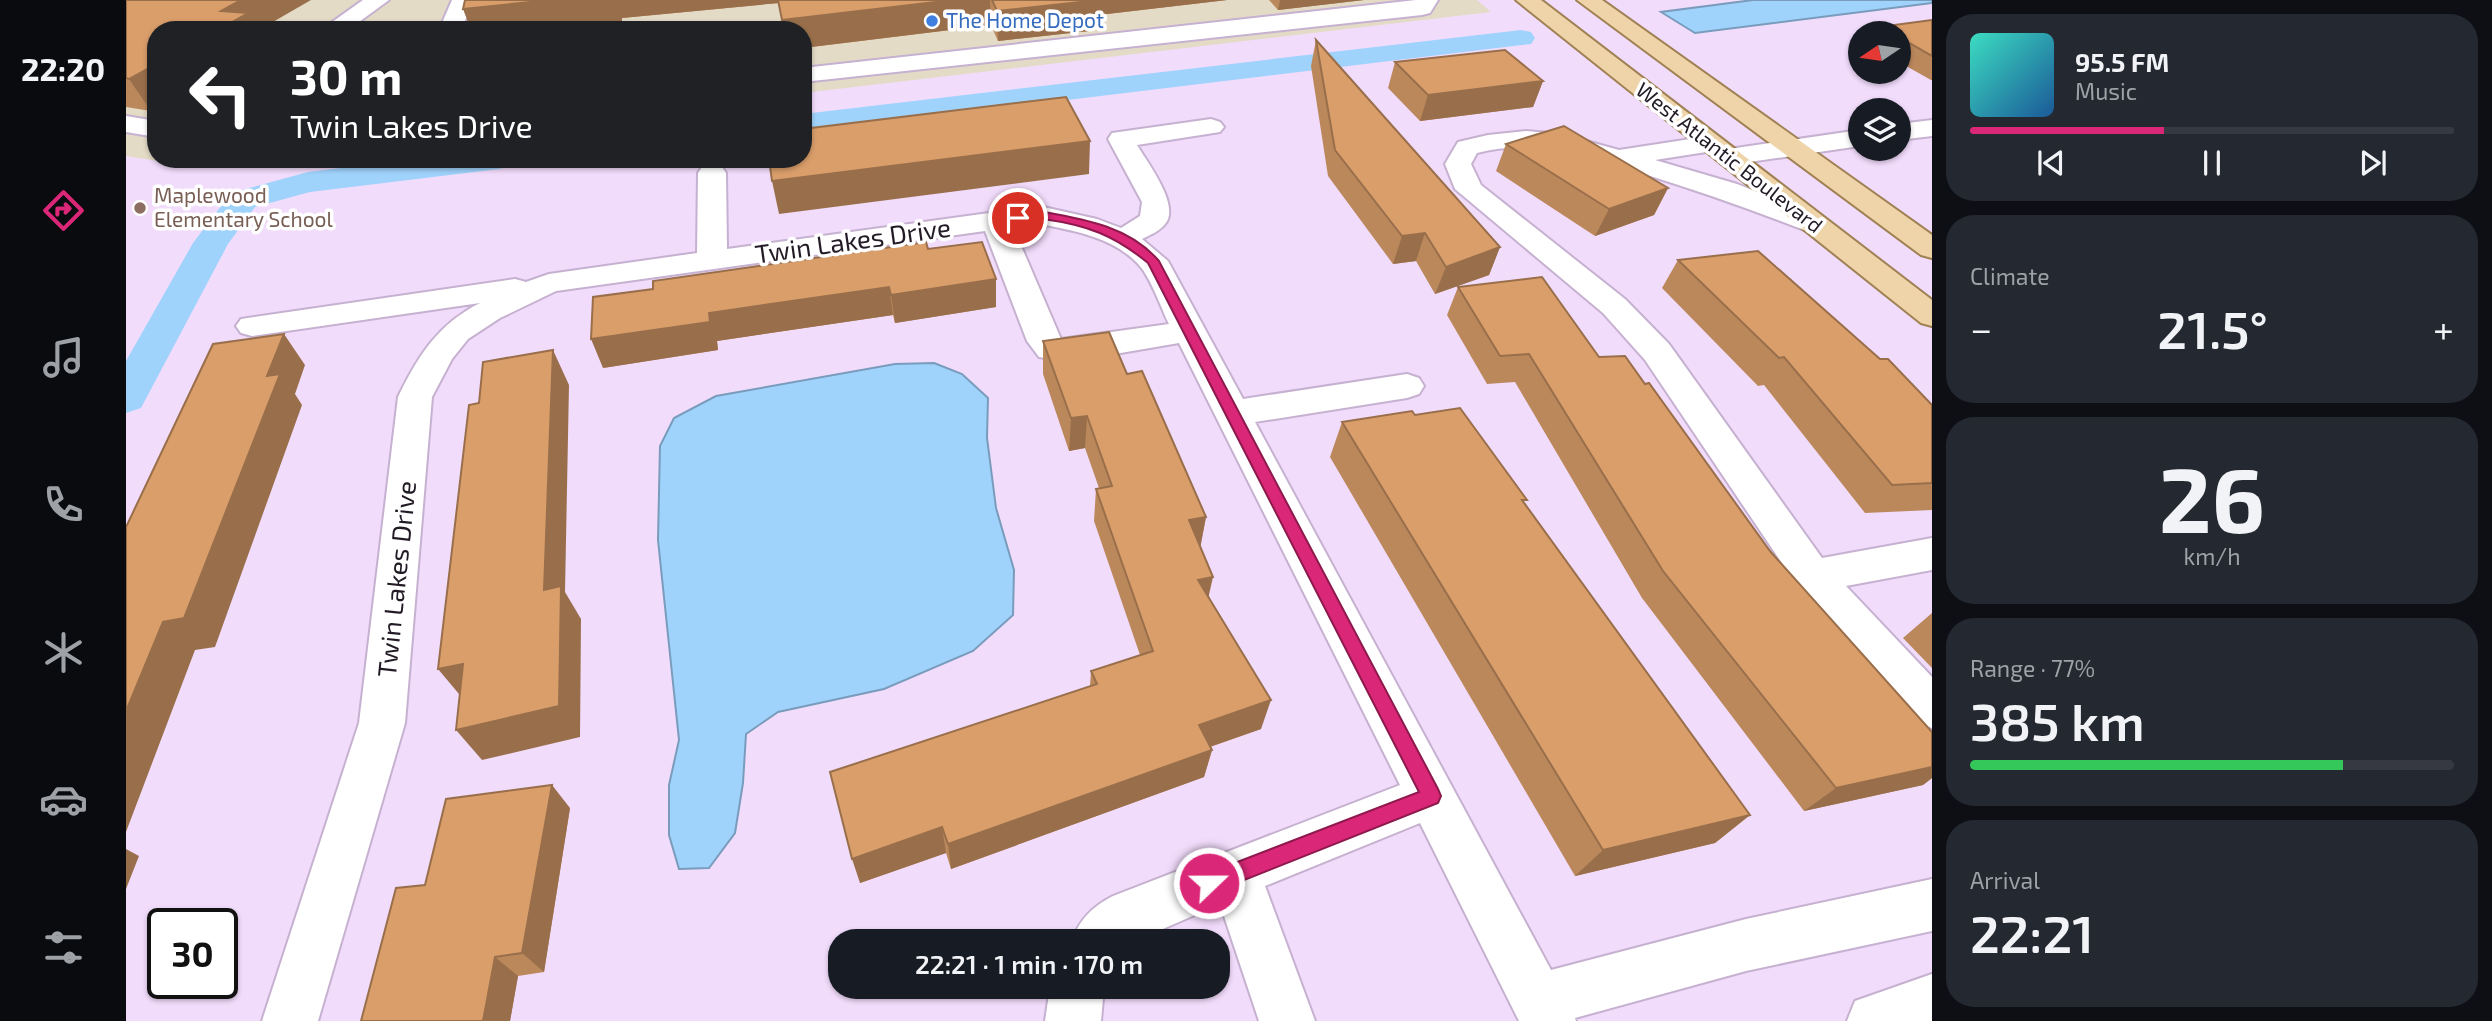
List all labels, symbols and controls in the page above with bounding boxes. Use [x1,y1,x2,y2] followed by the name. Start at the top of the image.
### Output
[946,7,1104,32] place label: The Home Depot
[924,13,940,29] marker: The Home Depot
[1848,21,1911,84] north arrow
[1848,21,1911,161] map controls
[290,46,402,105] text: 30 m
[2075,46,2169,77] text: 95.5 FM
[21,49,105,87] text: 22:20
[175,49,266,140] icon: left
[1632,76,1828,237] street label: West Atlantic Boulevard
[2075,77,2137,105] text: Music
[1848,98,1911,161] button: layers
[290,106,533,144] text: Twin Lakes Drive
[2032,144,2070,182] icon: previous
[2193,144,2231,182] icon: pause
[2354,144,2392,182] icon: next
[154,182,334,231] place label: Maplewood Elementary School
[39,186,88,235] icon: directions
[988,188,1048,248] pin
[999,199,1037,237] icon: arrive
[132,200,148,216] marker: Maplewood Elementary School
[753,210,953,269] street label: Twin Lakes Drive
[1970,262,2050,290] text: Climate
[2157,297,2268,359] text: 21.5°
[1970,305,1992,351] text: −
[2433,305,2454,351] text: +
[39,333,88,382] icon: music
[2159,442,2265,551] text: 26
[370,479,421,679] street label: Twin Lakes Drive
[39,480,88,529] icon: phone
[2183,542,2241,570] text: km/h
[39,628,88,677] icon: climate
[1970,654,2095,682] text: Range · 77%
[1970,689,2145,751] text: 385 km
[39,775,88,824] icon: car
[1172,846,1246,920] position arrow
[1970,866,2040,894] text: Arrival
[1970,901,2094,963] text: 22:21
[147,908,238,999] speed limit sign: 30
[39,923,88,972] icon: filters
[915,948,1143,979] text: 22:21 · 1 min · 170 m

